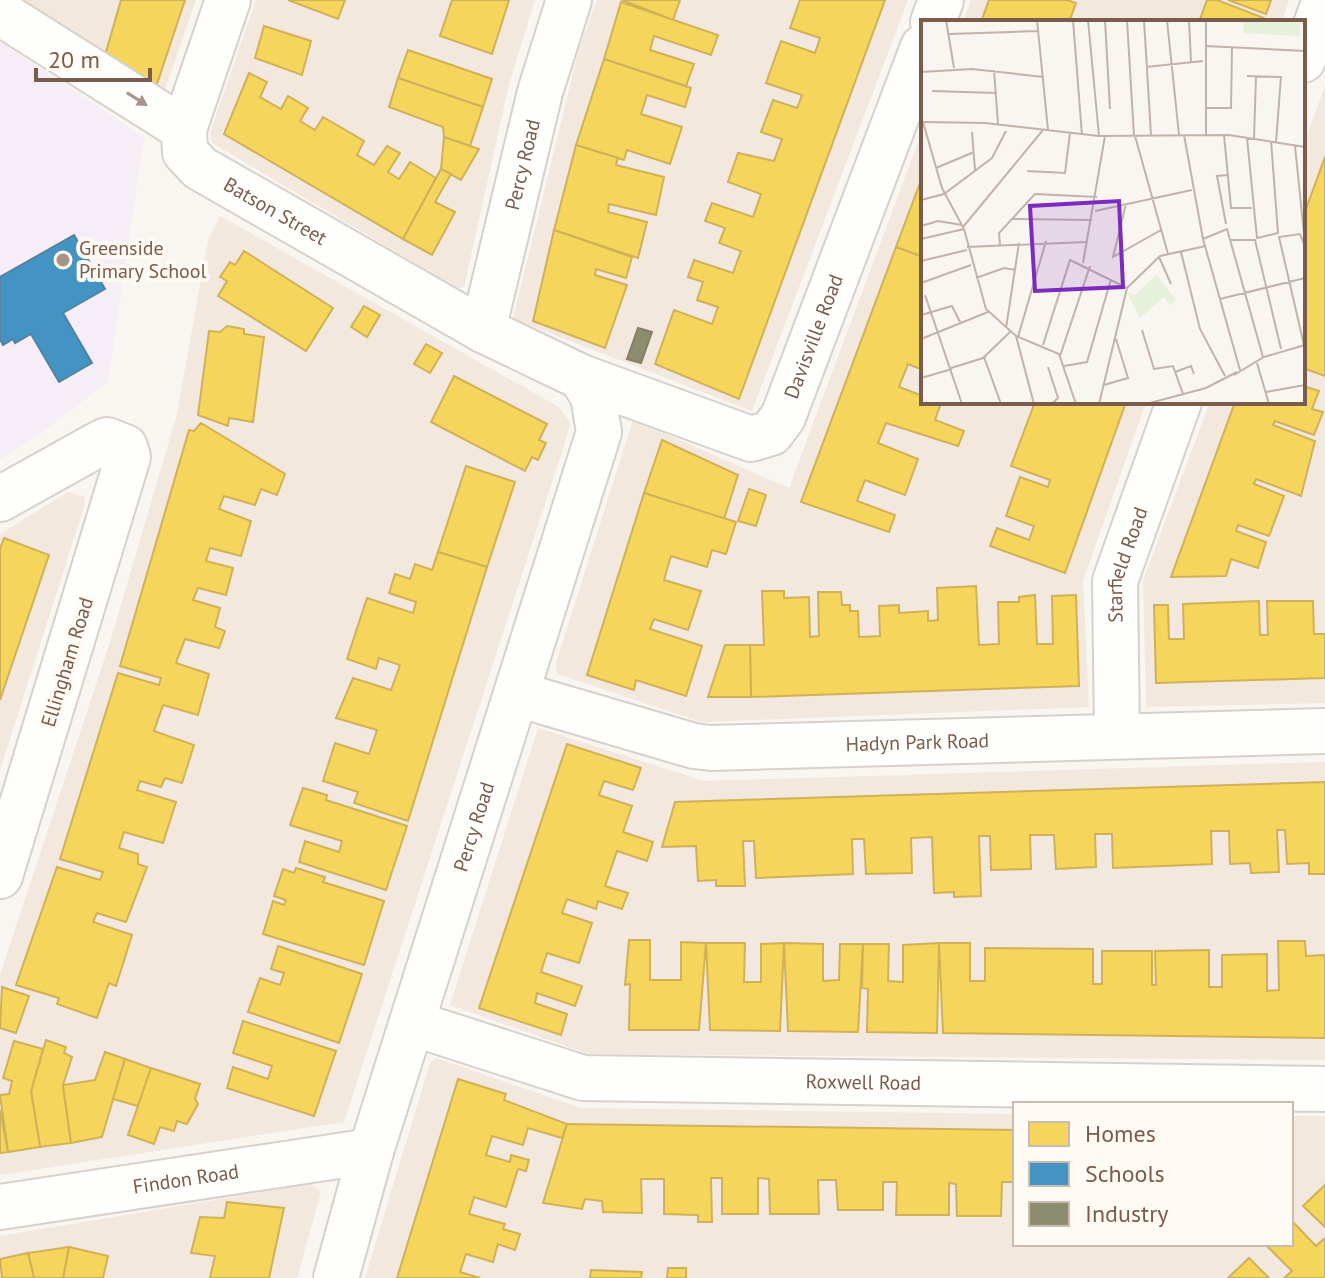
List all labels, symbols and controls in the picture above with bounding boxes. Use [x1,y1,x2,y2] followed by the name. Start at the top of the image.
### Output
[921,20,1305,404] inset map
[36,32,150,82] scale bar
[48,44,100,75] text: 20 m
[126,92,148,106] one-way arrow
[499,117,546,213] street label: Percy Road
[219,171,332,251] street label: Batson Street
[79,235,207,284] place label: Greenside Primary School
[54,251,72,269] marker: Greenside Primary School
[778,271,849,402] street label: Davisville Road
[1102,503,1153,623] street label: Starfield Road
[35,594,99,730] street label: Ellingham Road
[845,727,989,757] street label: Hadyn Park Road
[447,779,500,875] street label: Percy Road
[805,1068,921,1096] street label: Roxwell Road
[1013,1102,1293,1246] legend
[1085,1118,1156,1149] text: Homes
[131,1158,241,1200] street label: Findon Road
[1085,1158,1165,1189] text: Schools
[1085,1198,1169,1229] text: Industry

